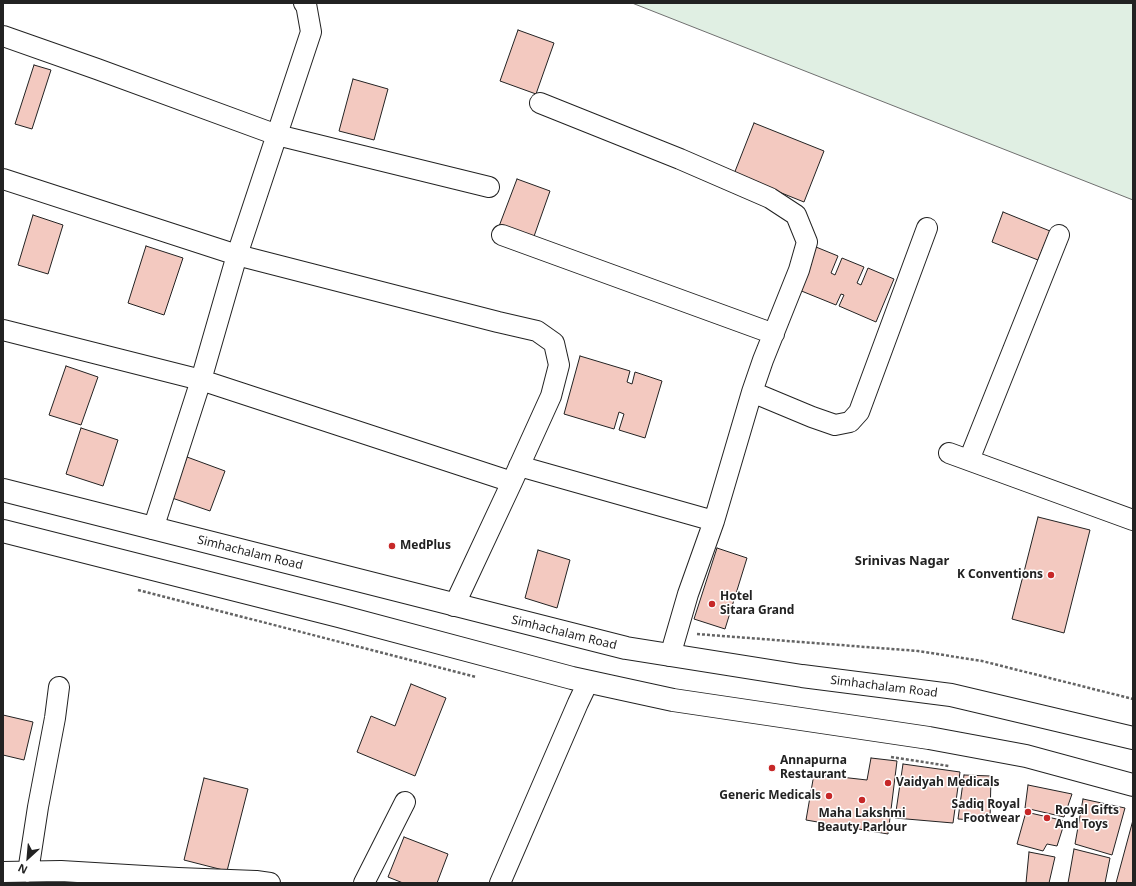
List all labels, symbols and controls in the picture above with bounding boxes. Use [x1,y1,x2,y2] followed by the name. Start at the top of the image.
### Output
[196,533,304,573] street label: Simhachalam Road
[400,539,451,553] place label: MedPlus
[387,541,397,551] marker: MedPlus
[855,553,949,569] district label: Srinivas Nagar
[957,568,1043,582] place label: K Conventions
[1046,570,1056,580] marker: K Conventions
[720,590,794,618] place label: Hotel Sitara Grand
[707,599,717,609] marker: Hotel Sitara Grand
[510,613,618,653] street label: Simhachalam Road
[830,673,938,701] street label: Simhachalam Road
[780,754,847,782] place label: Annapurna Restaurant
[767,763,777,773] marker: Annapurna Restaurant
[896,776,1000,790] place label: Vaidyah Medicals
[883,778,893,788] marker: Vaidyah Medicals
[719,789,821,803] place label: Generic Medicals
[824,791,834,801] marker: Generic Medicals
[857,795,867,805] marker: Maha Lakshmi Beauty Parlour
[952,798,1020,826] place label: Sadiq Royal Footwear
[1055,804,1119,832] place label: Royal Gifts And Toys
[817,807,907,835] place label: Maha Lakshmi Beauty Parlour
[1023,807,1033,817] marker: Sadiq Royal Footwear
[1042,813,1052,823] marker: Royal Gifts And Toys
[8,838,48,878] north arrow
[15,861,30,878] text: N

